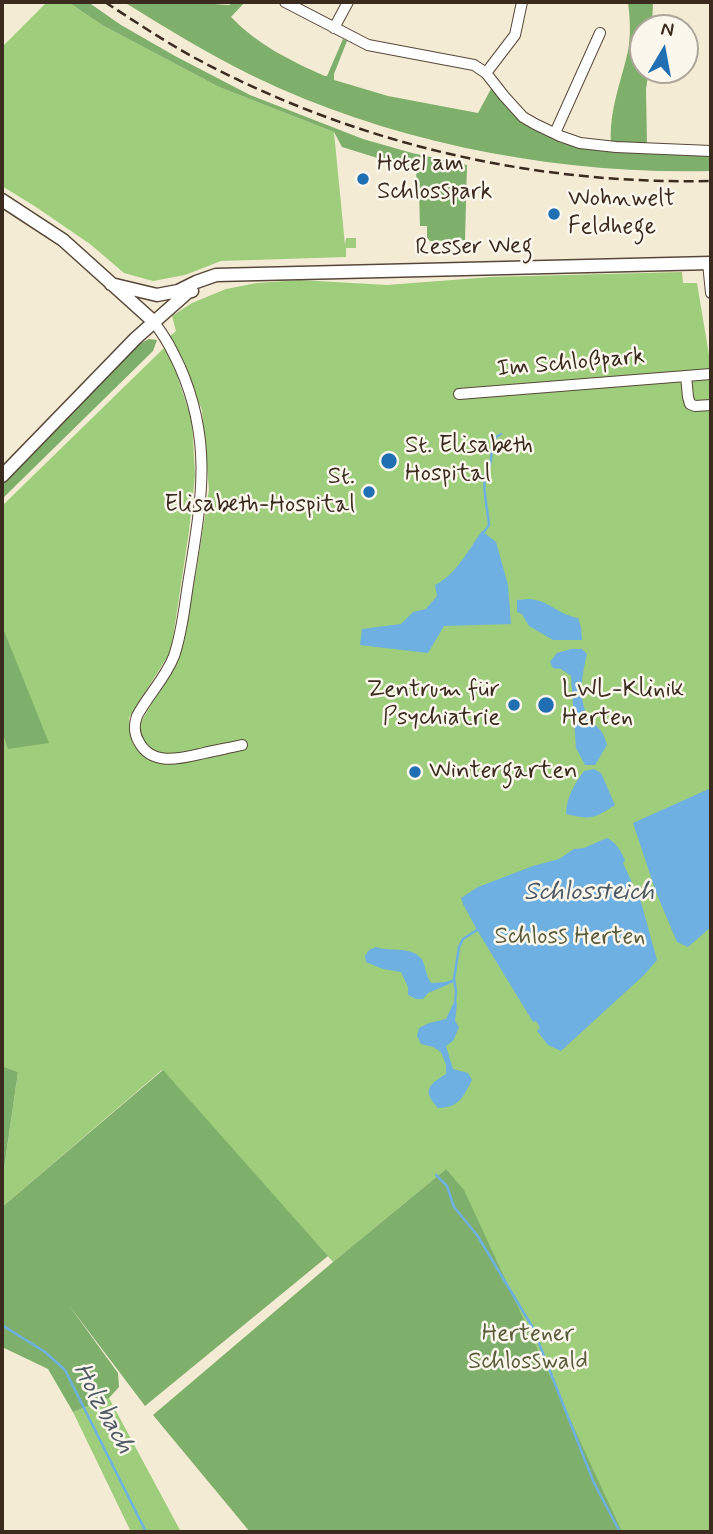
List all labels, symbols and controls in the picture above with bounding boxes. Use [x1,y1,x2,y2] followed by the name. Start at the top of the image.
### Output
[629,14,699,84] north arrow
[659,16,676,43] text: N
[377,151,493,207] place label: Hotel am Schlosspark
[355,171,371,187] marker: Hotel am Schlosspark
[568,186,675,242] place label: Wohnwelt Feldhege
[546,206,562,222] marker: Wohnwelt Feldhege
[415,233,533,263] street label: Resser Weg
[496,343,646,385] street label: Im Schloßpark
[405,433,533,489] place label: St. Elisabeth Hospital
[379,451,399,471] marker: St. Elisabeth Hospital
[164,464,355,520] place label: St. Elisabeth-Hospital
[361,484,377,500] marker: St. Elisabeth-Hospital
[367,677,500,733] place label: Zentrum für Psychiatrie
[562,677,684,733] place label: LWL-Klinik Herten
[536,695,556,715] marker: LWL-Klinik Herten
[506,697,522,713] marker: Zentrum für Psychiatrie
[429,758,578,786] place label: Wintergarten
[407,764,423,780] marker: Wintergarten
[524,878,654,910] water label: Schlossteich
[495,924,645,952] park label: Schloss Herten
[468,1321,588,1377] park label: Hertener Schlosswald
[64,1358,140,1460] water label: Holzbach

